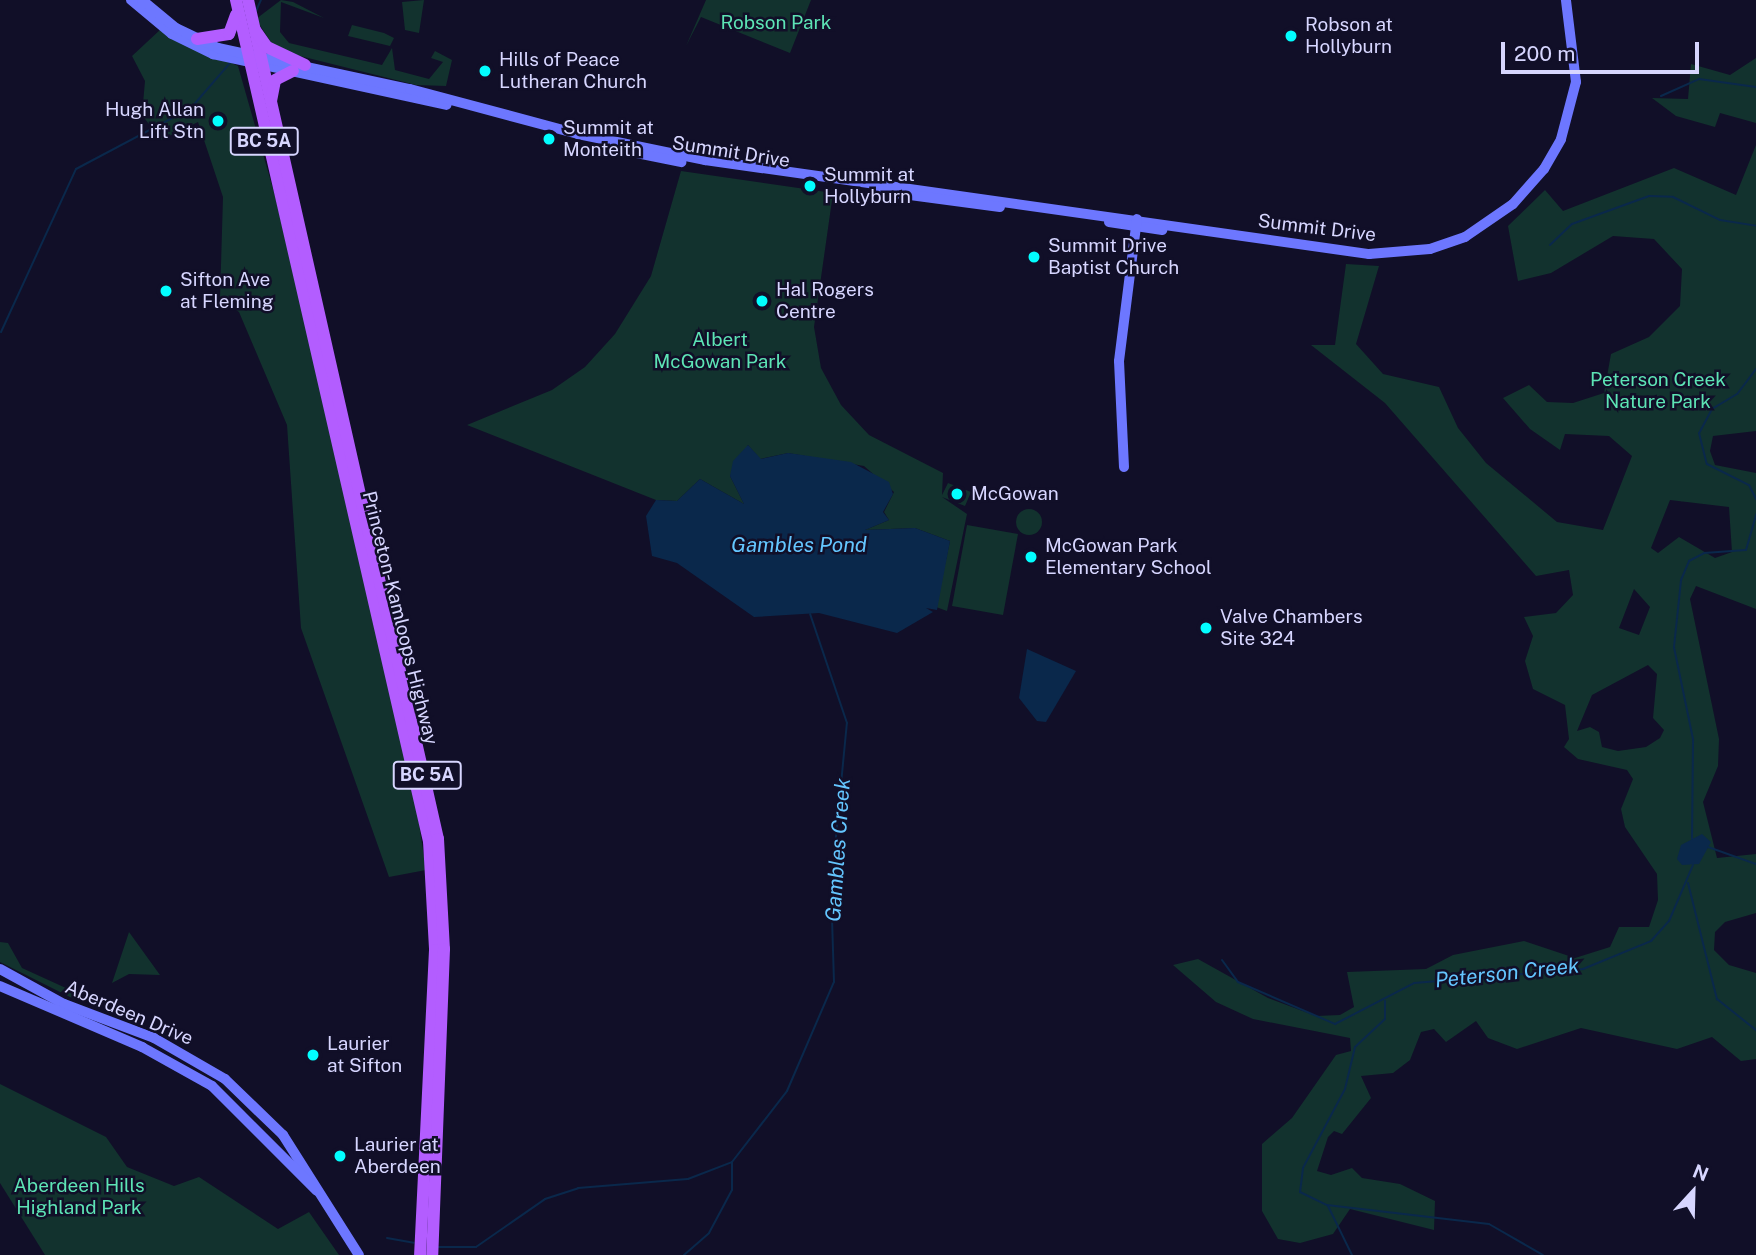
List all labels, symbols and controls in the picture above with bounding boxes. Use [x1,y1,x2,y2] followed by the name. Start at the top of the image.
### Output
[720,12,832,34] park label: Robson Park
[1305,14,1393,58] place label: Robson at Hollyburn
[1283,28,1299,44] marker: Robson at Hollyburn
[1504,28,1702,72] scale bar
[1514,41,1575,66] text: 200 m
[499,49,647,93] place label: Hills of Peace Lutheran Church
[477,63,493,79] marker: Hills of Peace Lutheran Church
[105,99,204,143] place label: Hugh Allan Lift Stn
[210,113,226,129] marker: Hugh Allan Lift Stn
[563,117,654,161] place label: Summit at Monteith
[229,126,299,156] road number: BC 5A
[541,131,557,147] marker: Summit at Monteith
[670,131,792,173] street label: Summit Drive
[824,164,915,208] place label: Summit at Hollyburn
[802,178,818,194] marker: Summit at Hollyburn
[1257,209,1377,247] street label: Summit Drive
[1048,235,1179,279] place label: Summit Drive Baptist Church
[1026,249,1042,265] marker: Summit Drive Baptist Church
[180,269,273,313] place label: Sifton Ave at Fleming
[776,279,874,323] place label: Hal Rogers Centre
[158,283,174,299] marker: Sifton Ave at Fleming
[754,293,770,309] marker: Hal Rogers Centre
[654,329,786,373] park label: Albert McGowan Park
[1590,369,1726,413] park label: Peterson Creek Nature Park
[971,483,1059,505] place label: McGowan
[949,486,965,502] marker: McGowan
[357,489,443,747] street label: Princeton-Kamloops Highway
[731,532,867,558] water label: Gambles Pond
[1045,535,1212,579] place label: McGowan Park Elementary School
[1023,549,1039,565] marker: McGowan Park Elementary School
[1220,606,1363,650] place label: Valve Chambers Site 324
[1198,620,1214,636] marker: Valve Chambers Site 324
[392,760,462,790] road number: BC 5A
[820,777,856,923] water label: Gambles Creek
[1434,953,1580,993] water label: Peterson Creek
[62,976,196,1050] street label: Aberdeen Drive
[327,1033,402,1077] place label: Laurier at Sifton
[305,1047,321,1063] marker: Laurier at Sifton
[354,1134,441,1178] place label: Laurier at Aberdeen
[332,1148,348,1164] marker: Laurier at Aberdeen
[1658,1157,1728,1227] north arrow
[1690,1160,1712,1186] text: N
[13,1175,145,1219] park label: Aberdeen Hills Highland Park

